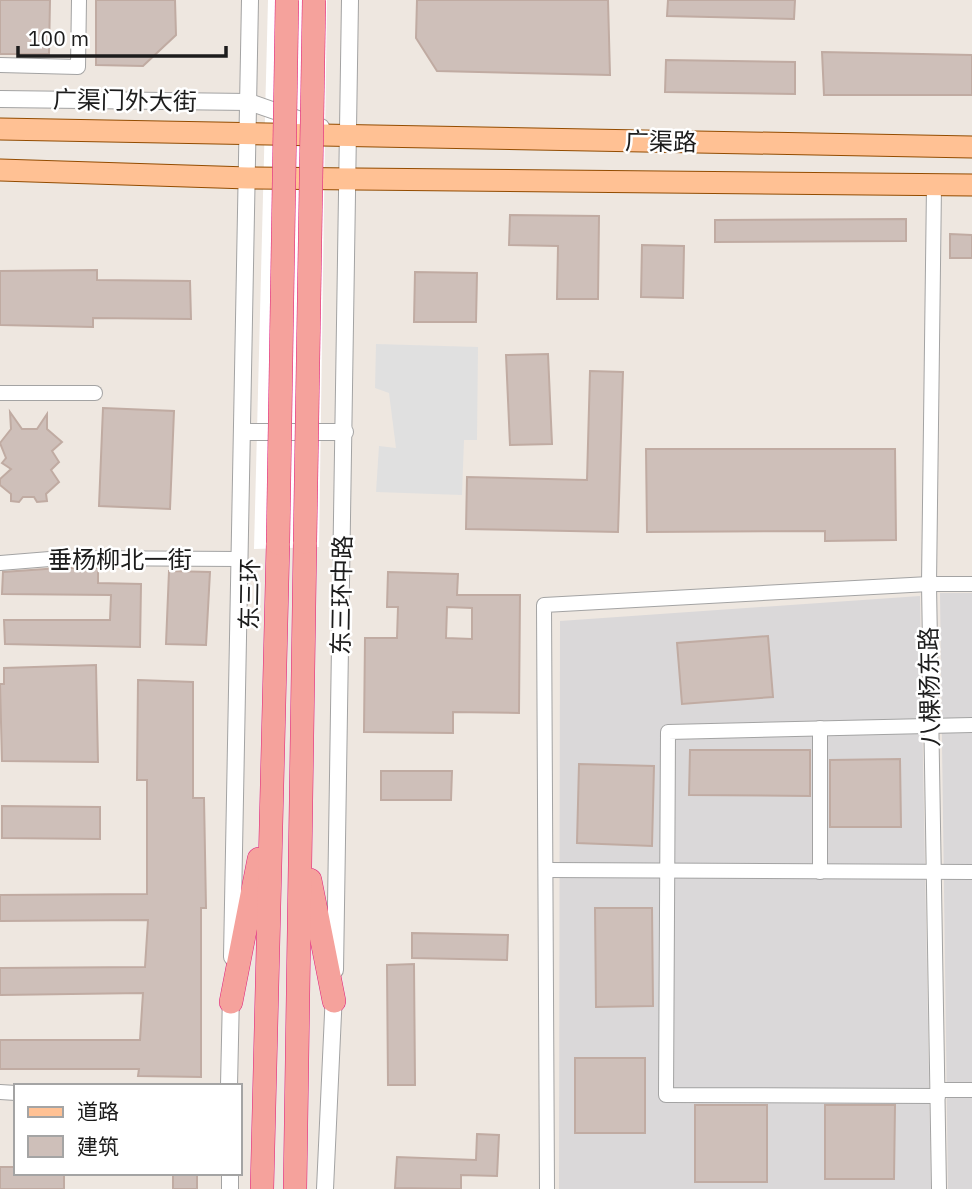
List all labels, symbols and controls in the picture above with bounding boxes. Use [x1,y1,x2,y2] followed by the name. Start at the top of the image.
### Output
[18,14,226,58] scale bar
[28,24,89,52] text: 100 m
[53,83,197,117] street label: 广渠门外大街
[625,124,697,158] street label: 广渠路
[324,535,358,655] street label: 东三环中路
[48,543,192,575] street label: 垂杨柳北一街
[232,558,266,630] street label: 东三环
[912,627,946,747] street label: 八棵杨东路
[14,1084,242,1175] legend
[77,1097,119,1125] text: 道路
[77,1132,119,1160] text: 建筑

